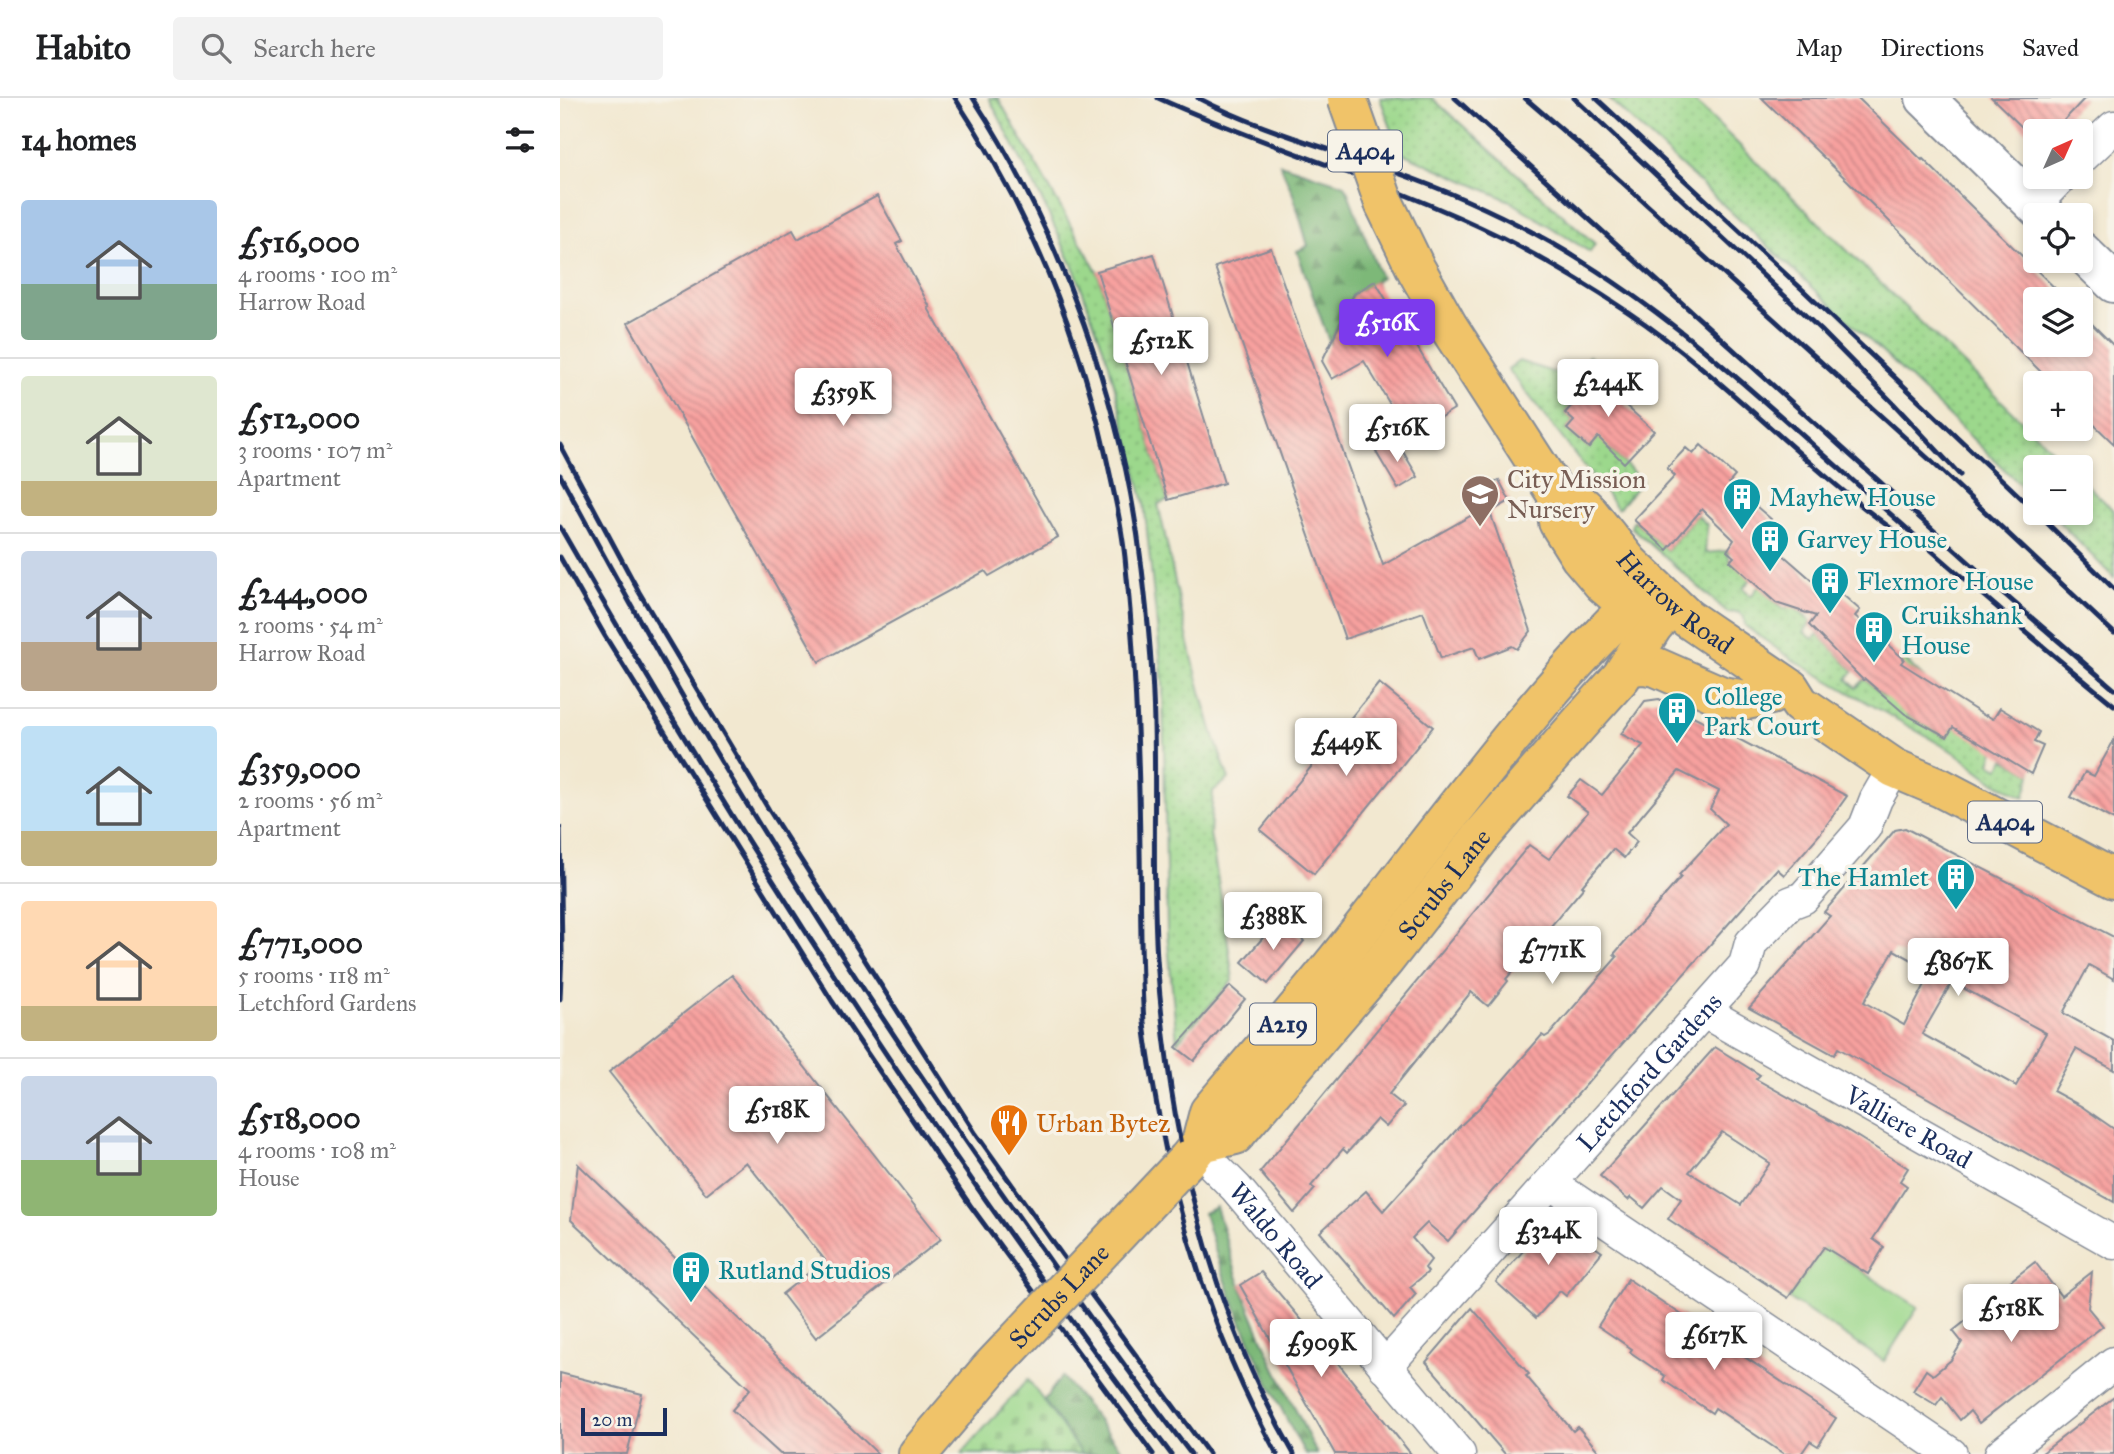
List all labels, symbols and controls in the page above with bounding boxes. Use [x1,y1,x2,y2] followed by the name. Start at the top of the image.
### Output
[173,17,663,80] search box
[35,28,131,68] text: Habito
[197,29,235,67] icon: search
[253,32,376,64] text: Search here
[1796,33,1843,63] text: Map
[1881,33,1984,63] text: Directions
[2022,33,2079,63] text: Saved
[2023,119,2093,189] north arrow
[2023,119,2093,525] map controls
[501,121,539,159] icon: filters
[21,122,136,158] text: 14 homes
[1328,130,1402,172] road number: A404
[2023,203,2093,273] button: locate
[238,224,360,260] text: £516,000
[77,228,161,312] icon: home
[238,260,397,288] text: 4 rooms · 100 m²
[2023,287,2093,357] button: layers
[238,288,365,316] text: Harrow Road
[1338,300,1436,359] pin: £516K
[1355,308,1419,336] text: £516K
[1112,317,1210,377] pin: £512K
[1129,326,1193,354] text: £512K
[1559,360,1657,419] pin: £244K
[794,368,892,428] pin: £359K
[1573,368,1643,396] text: £244K
[2023,371,2093,441] button: +
[811,377,875,405] text: £359K
[238,400,360,436] text: £512,000
[77,404,161,488] icon: home
[1348,404,1446,464] pin: £516K
[1365,413,1429,441] text: £516K
[238,436,392,464] text: 3 rooms · 107 m²
[2023,455,2093,525] button: −
[1507,463,1646,525] place label: City Mission Nursery
[238,464,341,492] text: Apartment
[1459,473,1501,528] school or university icon: City Mission Nursery
[1721,476,1763,531] building icon: Mayhew House
[1769,481,1936,513] place label: Mayhew House
[1749,518,1791,573] building icon: Garvey House
[1797,523,1947,555] place label: Garvey House
[1609,544,1740,661] street label: Harrow Road
[1809,560,1851,615] building icon: Flexmore House
[1857,565,2034,597] place label: Flexmore House
[238,575,368,611] text: £244,000
[77,579,161,663] icon: home
[1901,599,2024,661] place label: Cruikshank House
[1853,609,1895,664] building icon: Cruikshank House
[238,611,383,639] text: 2 rooms · 54 m²
[238,639,365,667] text: Harrow Road
[1704,680,1820,742] place label: College Park Court
[1656,690,1698,745] building icon: College Park Court
[1297,718,1395,778] pin: £449K
[1311,727,1381,755] text: £449K
[238,750,361,786] text: £359,000
[77,754,161,838] icon: home
[238,786,382,814] text: 2 rooms · 56 m²
[1968,802,2042,842] road number: A404
[238,814,341,842] text: Apartment
[1391,821,1498,946] street label: Scrubs Lane
[1935,856,1977,911] building icon: The Hamlet
[1798,861,1929,893] place label: The Hamlet
[1224,892,1322,952] pin: £388K
[1240,901,1306,929] text: £388K
[238,925,363,961] text: £771,000
[1503,926,1601,986] pin: £771K
[77,929,161,1013] icon: home
[1519,935,1585,963] text: £771K
[1909,939,2007,998] pin: £867K
[1924,947,1992,975] text: £867K
[238,961,390,989] text: 5 rooms · 118 m²
[1570,986,1728,1158] street label: Letchford Gardens
[238,989,417,1017] text: Letchford Gardens
[1250,1004,1316,1044] road number: A219
[1839,1078,1978,1175] street label: Valliere Road
[728,1086,826,1146] pin: £518K
[745,1095,809,1123] text: £518K
[238,1100,361,1136] text: £518,000
[988,1102,1030,1157] restaurant icon: Urban Bytez
[77,1104,161,1188] icon: home
[1036,1107,1170,1139] place label: Urban Bytez
[238,1136,396,1164] text: 4 rooms · 108 m²
[238,1164,300,1192] text: House
[1222,1176,1329,1295] street label: Waldo Road
[1499,1208,1597,1267] pin: £324K
[1515,1216,1581,1244] text: £324K
[1002,1236,1116,1355] street label: Scrubs Lane
[670,1249,712,1304] building icon: Rutland Studios
[718,1254,891,1286] place label: Rutland Studios
[1962,1284,2060,1344] pin: £518K
[1979,1293,2043,1321] text: £518K
[1665,1312,1763,1372] pin: £617K
[1272,1320,1370,1379] pin: £909K
[1681,1321,1747,1349] text: £617K
[1286,1328,1356,1356] text: £909K
[581,1405,667,1437] scale bar
[592,1408,633,1431] text: 20 m

